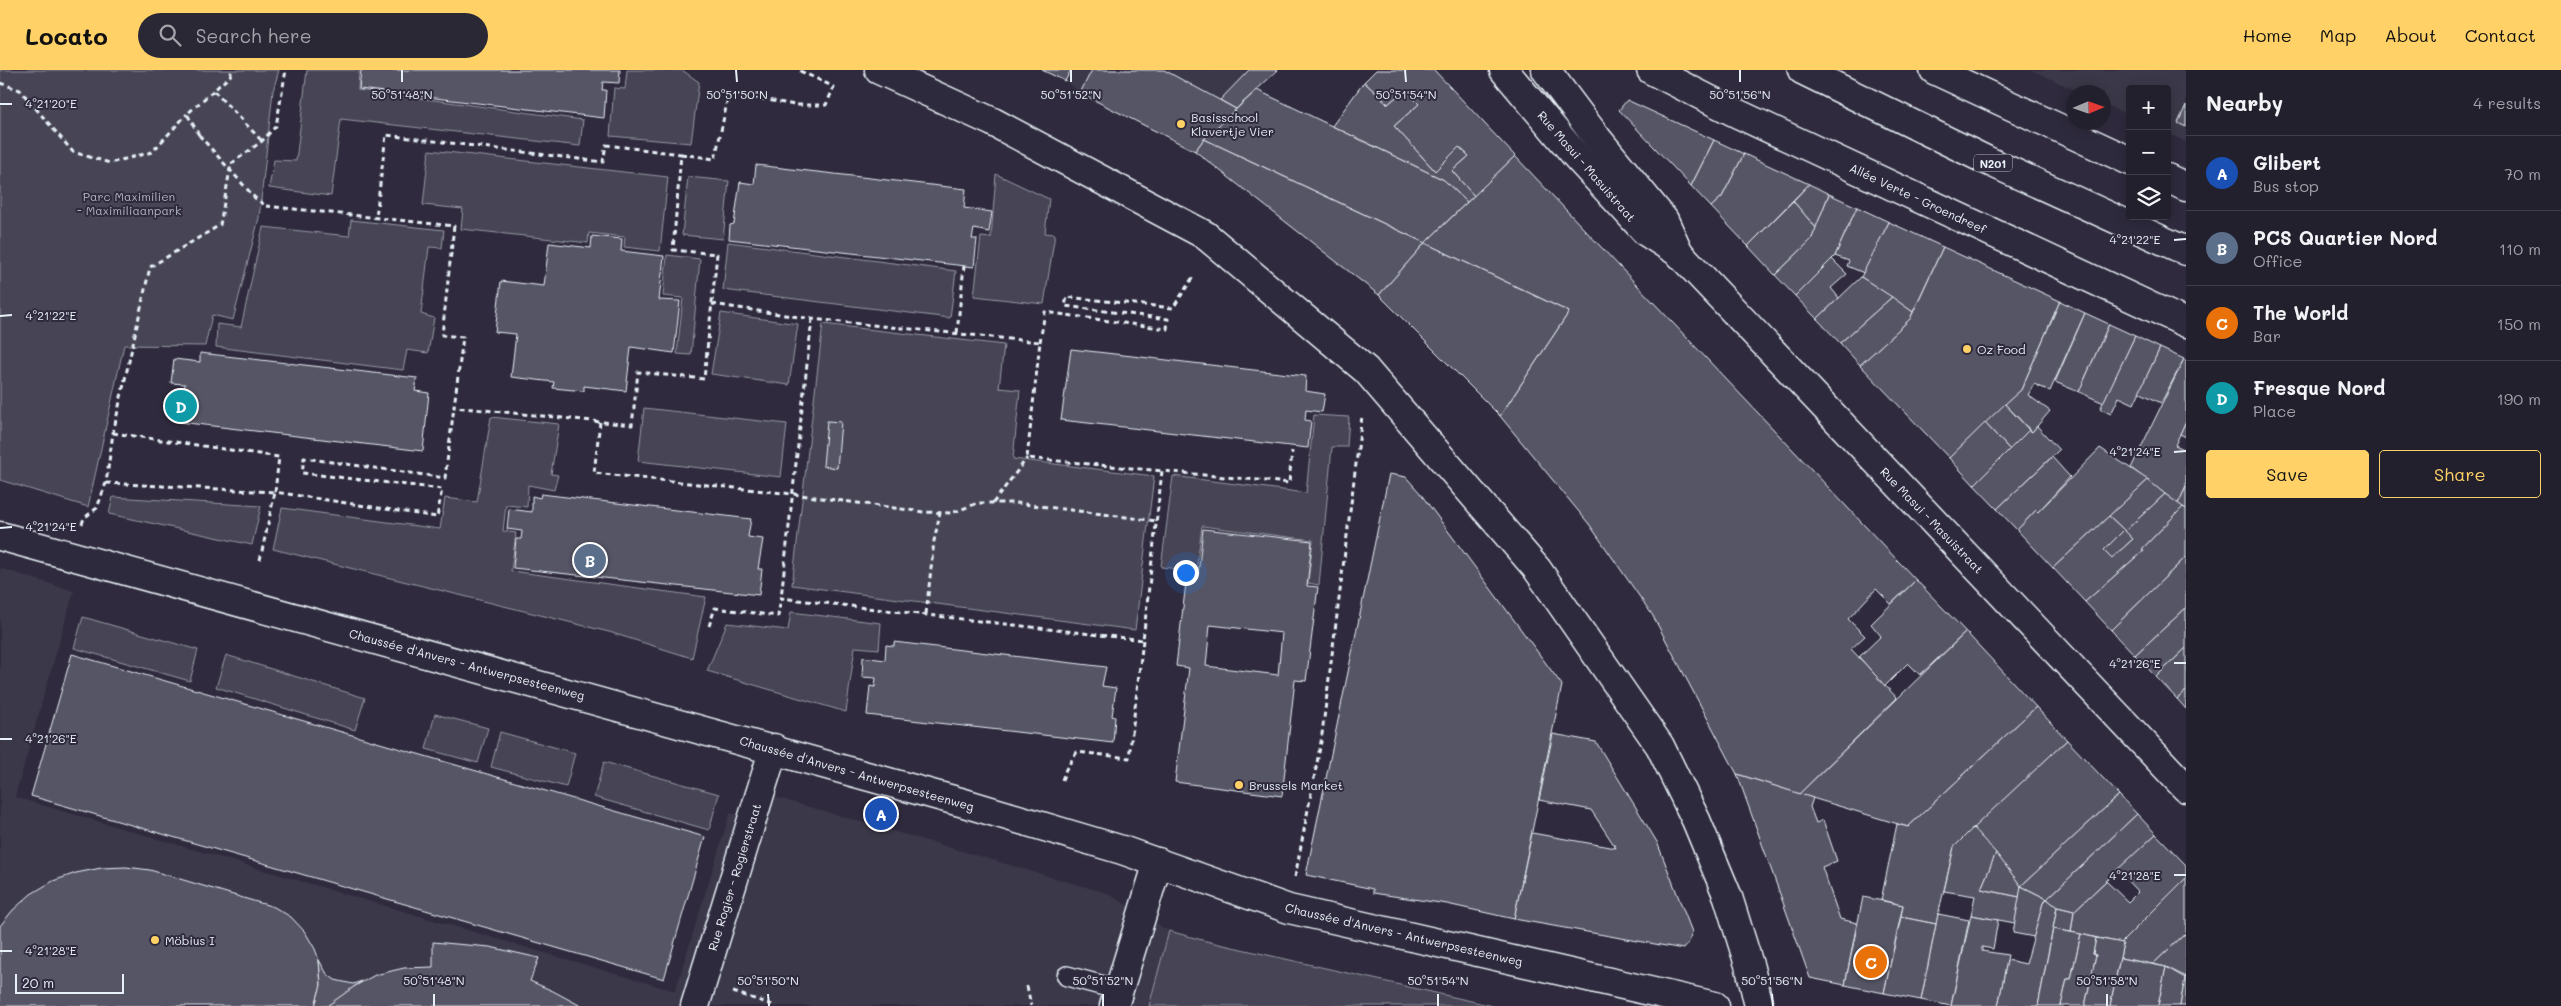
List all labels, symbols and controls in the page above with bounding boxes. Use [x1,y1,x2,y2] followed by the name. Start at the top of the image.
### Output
[138,13,488,58] search box
[25,20,108,51] text: Locato
[156,21,184,49] icon: search
[196,23,311,48] text: Search here
[2243,23,2292,47] text: Home
[2320,23,2356,47] text: Map
[2384,23,2437,47] text: About
[2465,23,2536,47] text: Contact
[2066,85,2111,130] north arrow
[2126,85,2171,220] map controls
[2126,85,2171,130] button: +
[371,86,433,102] text: 50°51'48"N
[706,86,768,102] text: 50°51'50"N
[1041,86,1101,102] text: 50°51'52"N
[1375,86,1437,102] text: 50°51'54"N
[1709,86,1771,102] text: 50°51'56"N
[2206,89,2283,116] text: Nearby
[2473,92,2541,113] text: 4 results
[25,95,77,111] text: 4°21'20"E
[1534,107,1640,225] street label: Rue Masui - Masuistraat
[1191,109,1274,139] place label: Basisschool Klavertje Vier
[1175,118,1187,130] marker: Basisschool Klavertje Vier
[2126,130,2171,175] button: −
[2253,150,2321,175] text: Glibert
[1974,155,2012,172] road number: N201
[1847,159,1989,237] street label: Allée Verte - Groendreef
[2216,163,2228,184] text: A
[2504,163,2541,184] text: 70 m
[2126,175,2171,220] button: layers
[2253,175,2319,196] text: Bus stop
[77,188,181,218] park label: Parc Maximilien - Maximiliaanpark
[2253,225,2437,250] text: PCS Quartier Nord
[2110,231,2161,247] text: 4°21'22"E
[2217,238,2227,259] text: B
[2499,238,2541,259] text: 110 m
[2253,250,2302,271] text: Office
[2253,300,2348,325] text: The World
[26,307,77,323] text: 4°21'22"E
[2216,313,2228,334] text: C
[2497,313,2541,334] text: 150 m
[2253,325,2281,346] text: Bar
[1977,341,2026,357] place label: Oz Food
[1961,343,1973,355] marker: Oz Food
[2253,375,2385,400] text: Fresque Nord
[165,387,197,425] pin: D
[2216,388,2228,409] text: D
[2497,388,2541,409] text: 190 m
[2253,400,2296,421] text: Place
[2109,443,2161,459] text: 4°21'24"E
[2206,450,2369,498] button: Save
[2379,450,2541,498] button: Share
[1877,463,1987,577] street label: Rue Masui - Masuistraat
[25,518,77,534] text: 4°21'24"E
[574,541,606,579] pin: B
[1173,560,1199,586] your location
[347,625,587,703] street label: Chaussée d'Anvers - Antwerpsesteenweg
[2109,655,2161,671] text: 4°21'26"E
[25,730,77,746] text: 4°21'26"E
[738,733,976,813] street label: Chaussée d'Anvers - Antwerpsesteenweg
[1249,777,1343,793] place label: Brussels Market
[1233,779,1245,791] marker: Brussels Market
[865,795,897,833] pin: A
[704,801,764,953] street label: Rue Rogier - Rogierstraat
[2109,867,2161,883] text: 4°21'28"E
[1284,899,1524,969] street label: Chaussée d'Anvers - Antwerpsesteenweg
[165,932,215,948] place label: Möbius I
[149,934,161,946] marker: Möbius I
[25,942,77,958] text: 4°21'28"E
[1855,943,1887,981] pin: C
[15,971,124,994] scale bar
[403,972,465,988] text: 50°51'48"N
[737,972,799,988] text: 50°51'50"N
[1073,972,1133,988] text: 50°51'52"N
[1407,972,1469,988] text: 50°51'54"N
[1741,972,1803,988] text: 50°51'56"N
[2076,972,2138,988] text: 50°51'58"N
[22,973,54,992] text: 20 m

